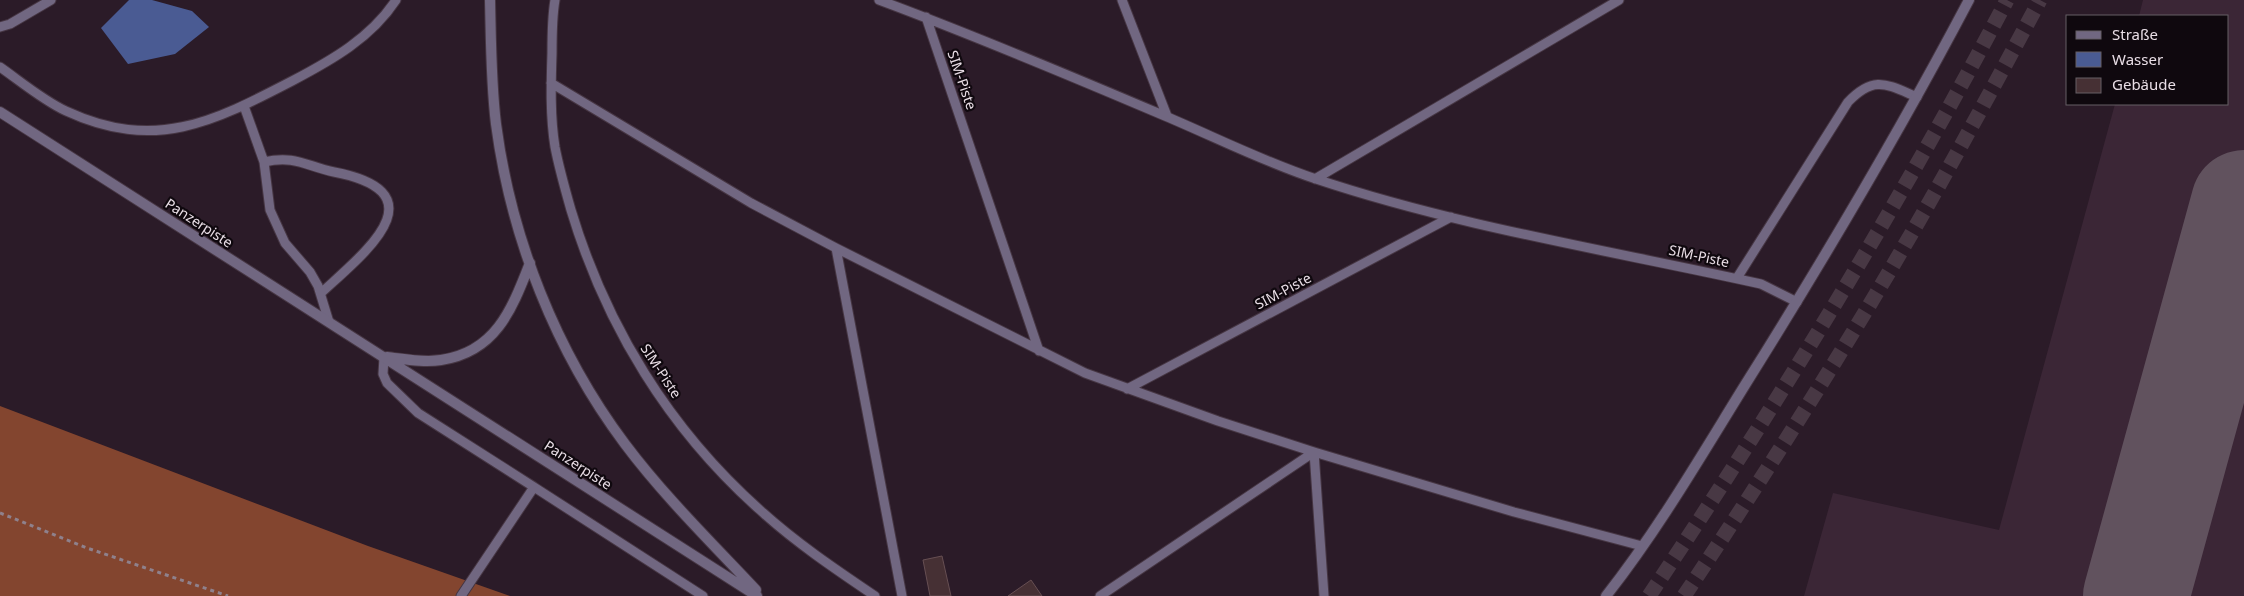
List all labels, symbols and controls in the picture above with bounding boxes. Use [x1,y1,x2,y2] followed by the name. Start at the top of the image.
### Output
[2066,15,2229,105] legend
[2112,24,2158,44] text: Straße
[943,48,981,112] street label: SIM-Piste
[2112,49,2163,69] text: Wasser
[2112,74,2176,94] text: Gebäude
[162,194,237,252] street label: Panzerpiste
[1667,240,1731,271] street label: SIM-Piste
[1251,268,1314,313] street label: SIM-Piste
[637,340,686,402] street label: SIM-Piste
[541,436,616,494] street label: Panzerpiste

